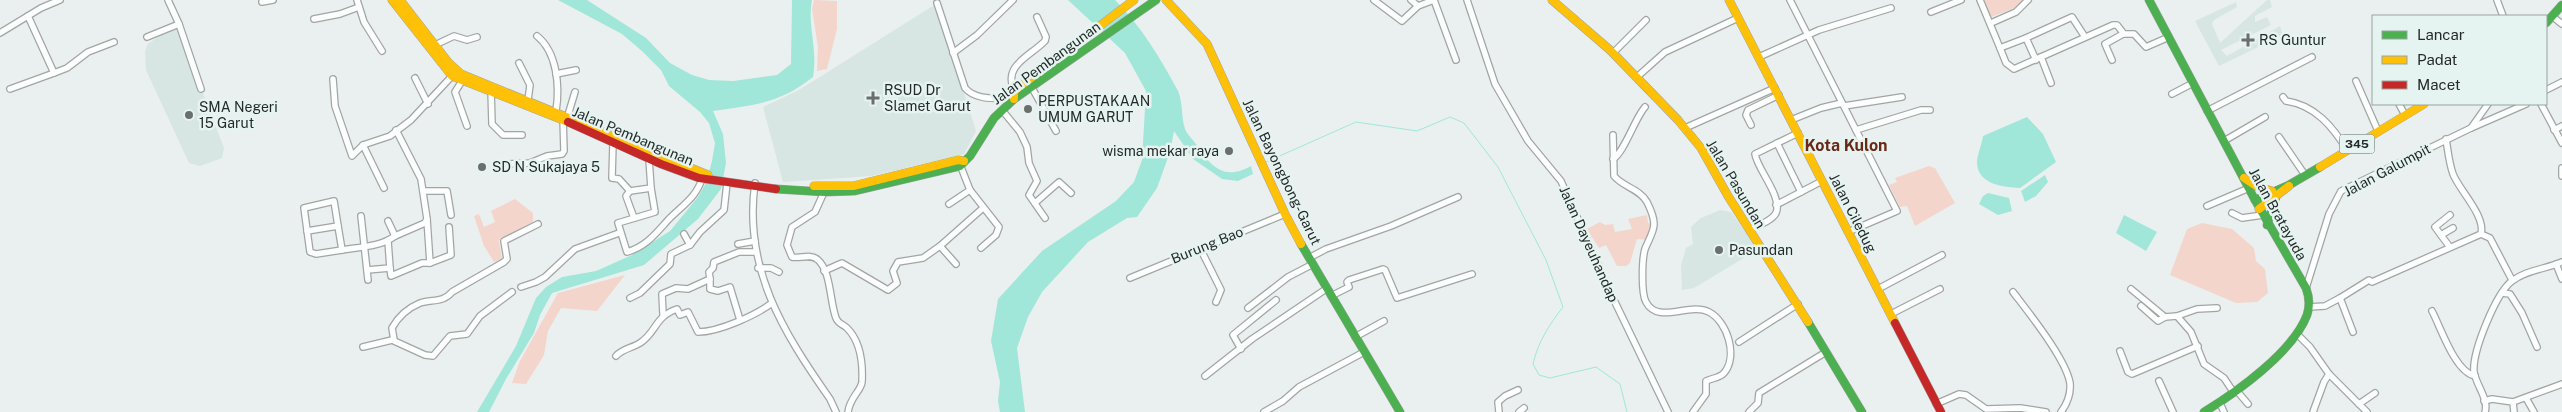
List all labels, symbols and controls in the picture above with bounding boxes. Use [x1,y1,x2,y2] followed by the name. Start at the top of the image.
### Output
[2372,15,2547,105] legend
[989,18,1103,108] street label: Jalan Pembangunan
[2417,26,2465,43] text: Lancar
[2259,32,2326,48] place label: RS Guntur
[2241,33,2255,47] marker: RS Guntur
[2417,51,2458,68] text: Padat
[2417,76,2461,93] text: Macet
[884,82,971,114] place label: RSUD Dr Slamet Garut
[866,91,880,105] marker: RSUD Dr Slamet Garut
[1038,93,1150,125] place label: PERPUSTAKAAN UMUM GARUT
[1240,96,1324,248] street label: Jalan Bayongbong-Garut
[199,99,278,131] place label: SMA Negeri 15 Garut
[570,103,696,169] street label: Jalan Pembangunan
[1022,103,1034,115] marker: PERPUSTAKAAN UMUM GARUT
[183,109,195,121] marker: SMA Negeri 15 Garut
[2340,134,2374,154] road number: 345
[1804,136,1888,155] district label: Kota Kulon
[1703,137,1769,231] street label: Jalan Pasundan
[2341,140,2433,200] street label: Jalan Galumpit
[1102,143,1219,159] place label: wisma mekar raya
[1223,145,1235,157] marker: wisma mekar raya
[492,159,600,175] place label: SD N Sukajaya 5
[476,161,488,173] marker: SD N Sukajaya 5
[2246,165,2310,263] street label: Jalan Bratayuda
[1826,171,1880,256] street label: Jalan Ciledug
[1556,183,1622,305] street label: Jalan Dayeuhandap
[1169,223,1246,267] street label: Burung Bao
[1729,242,1793,258] place label: Pasundan
[1713,244,1725,256] marker: Pasundan

